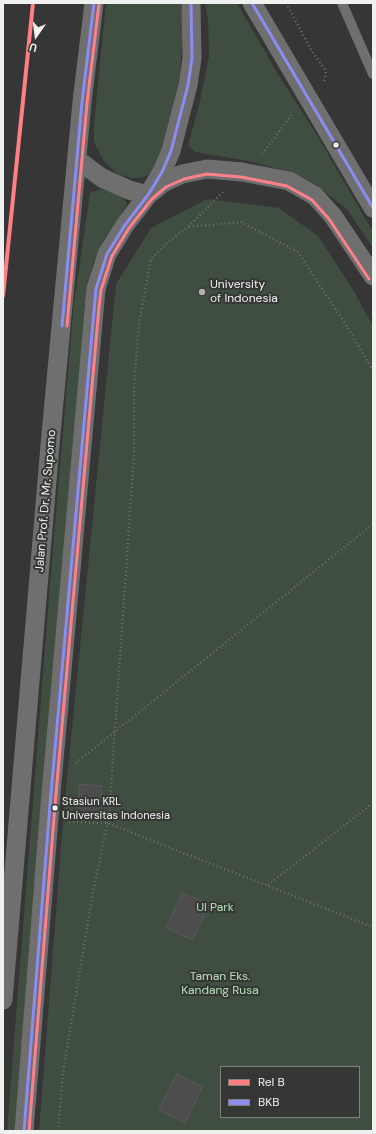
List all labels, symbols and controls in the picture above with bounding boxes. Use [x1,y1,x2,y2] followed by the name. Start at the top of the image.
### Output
[16,16,56,56] north arrow
[28,40,38,55] text: U
[331,140,341,150] unlabelled marker
[210,278,278,306] place label: University of Indonesia
[197,287,207,297] marker: University of Indonesia
[33,429,59,573] street label: Jalan Prof. Dr. Mr. Supomo
[62,795,170,821] place label: Stasiun KRL Universitas Indonesia
[50,803,60,813] marker: Stasiun KRL Universitas Indonesia
[196,901,234,915] park label: UI Park
[181,970,259,998] park label: Taman Eks. Kandang Rusa
[220,1066,360,1118] legend
[258,1074,285,1090] text: Rel B
[258,1094,279,1110] text: BKB

